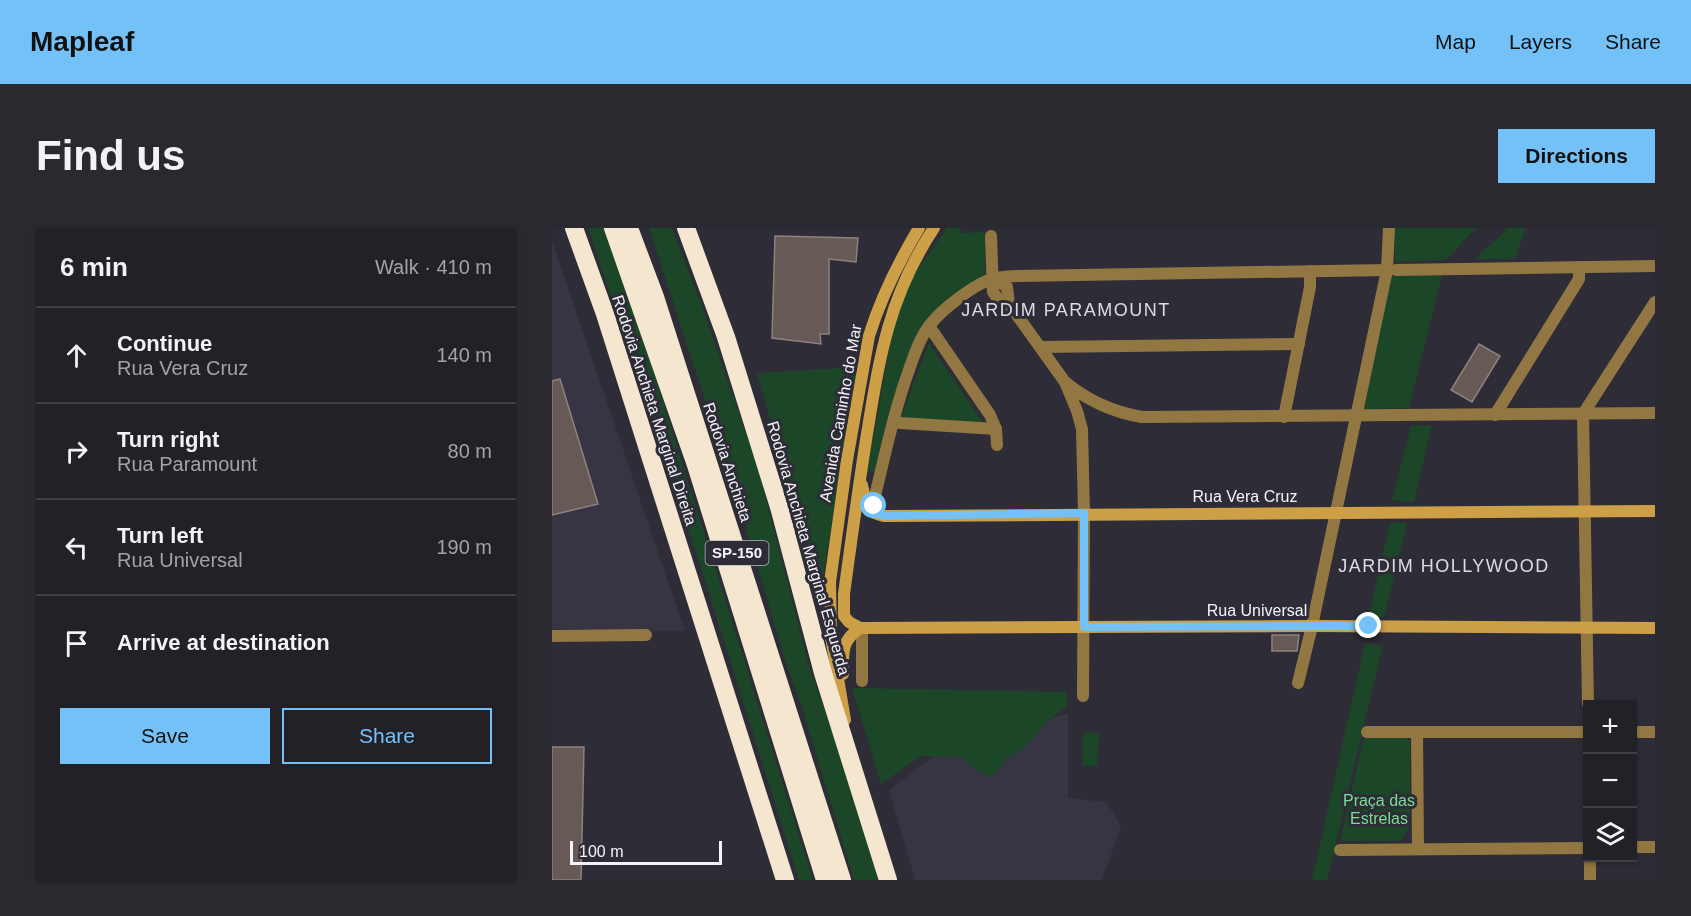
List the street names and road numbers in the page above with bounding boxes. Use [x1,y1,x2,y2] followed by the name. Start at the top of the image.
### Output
[609,293,700,527] street label: Rodovia Anchieta Marginal Direita
[816,322,865,503] street label: Avenida Caminho do Mar
[700,400,755,524] street label: Rodovia Anchieta
[764,419,853,677] street label: Rodovia Anchieta Marginal Esquerda
[1193,488,1297,505] street label: Rua Vera Cruz
[706,541,768,565] road number: SP-150
[1207,602,1307,619] street label: Rua Universal

